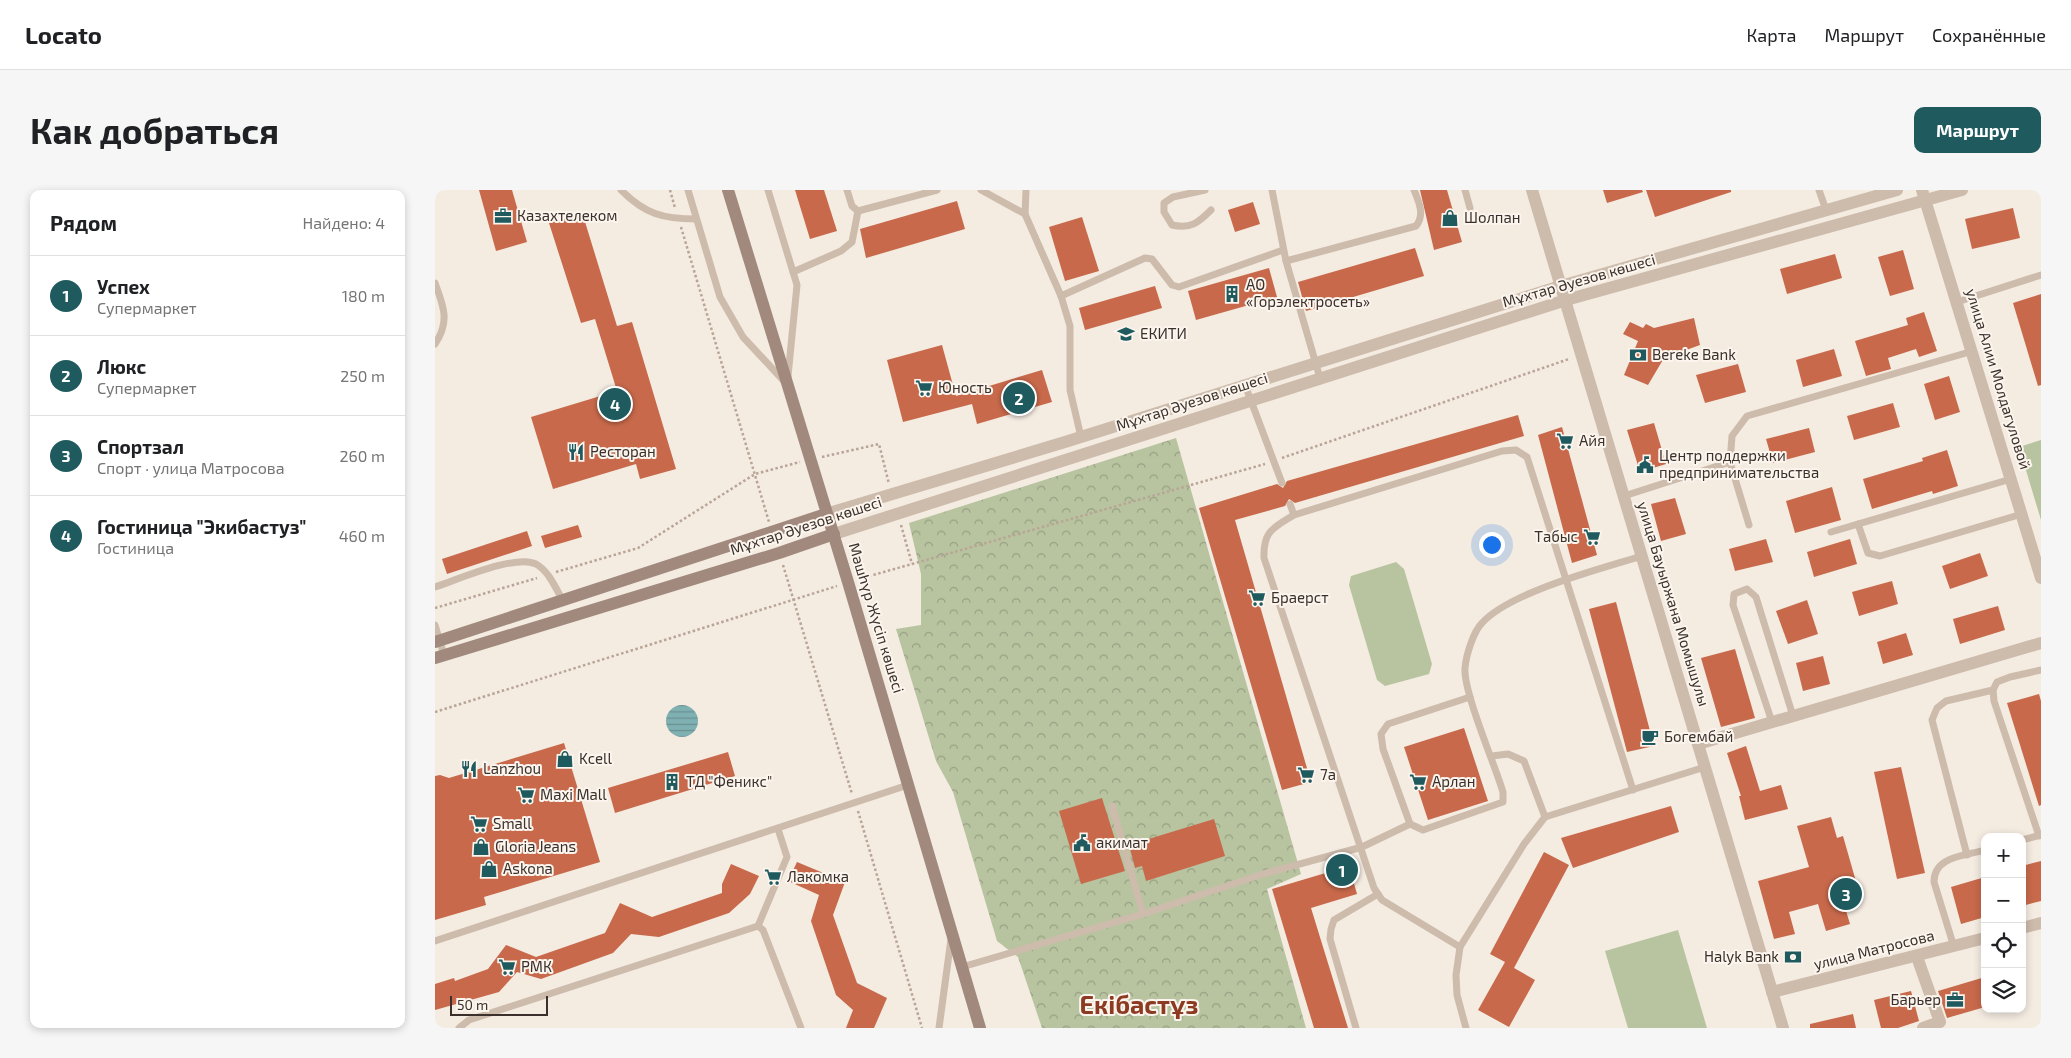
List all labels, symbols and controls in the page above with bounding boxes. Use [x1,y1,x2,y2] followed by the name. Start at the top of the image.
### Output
[25,20,102,49] text: Locato
[1746,24,1796,46] text: Карта
[1824,24,1904,46] text: Маршрут
[1932,24,2046,46] text: Сохранённые
[1914,107,2041,153] button: Маршрут
[30,109,279,151] text: Как добраться
[493,206,513,226] office icon: Казахтелеком
[517,206,618,224] place label: Казахтелеком
[1440,208,1460,228] shop icon: Шолпан
[1464,208,1520,226] place label: Шолпан
[50,210,117,235] text: Рядом
[302,213,385,232] text: Найдено: 4
[1500,250,1658,311] street label: Мұхтар Әуезов көшесі
[97,275,150,298] text: Успех
[1246,275,1370,310] place label: АО «Горэлектросеть»
[1222,284,1242,304] building icon: АО «Горэлектросеть»
[63,286,69,305] text: 1
[342,286,385,305] text: 180 m
[1962,286,2035,472] street label: улица Алии Молдагуловой
[97,298,196,317] text: Супермаркет
[1116,324,1136,344] school or university icon: ЕКИТИ
[1140,324,1187,342] place label: ЕКИТИ
[1628,345,1648,365] bank icon: Bereke Bank
[1652,345,1736,363] place label: Bereke Bank
[97,355,146,378] text: Люкс
[61,366,71,385] text: 2
[340,366,385,385] text: 250 m
[1114,368,1270,435] street label: Мұхтар Әуезов көшесі
[97,378,196,397] text: Супермаркет
[914,378,934,398] supermarket icon: Юность
[938,378,992,396] place label: Юность
[1003,379,1035,417] pin: 2
[599,385,631,423] pin: 4
[1555,431,1575,451] supermarket icon: Айя
[1579,431,1605,449] place label: Айя
[97,435,184,458] text: Спортзал
[566,442,586,462] restaurant icon: Ресторан
[590,442,656,460] place label: Ресторан
[61,446,71,465] text: 3
[340,446,385,465] text: 260 m
[1659,446,1819,481] place label: Центр поддержки предпринимательства
[1635,455,1655,475] public building icon: Центр поддержки предпринимательства
[97,458,285,477] text: Спорт · улица Матросова
[728,492,884,559] street label: Мұхтар Әуезов көшесі
[1633,499,1714,709] street label: улица Бауыржана Момышулы
[97,515,306,538] text: Гостиница "Экибастуз"
[61,526,71,545] text: 4
[339,526,385,545] text: 460 m
[1534,527,1578,545] place label: Табыс
[1582,527,1602,547] supermarket icon: Табыс
[1479,532,1505,558] your location
[97,538,174,557] text: Гостиница
[846,540,908,695] street label: Мәшһүр Жүсіп көшесі
[1247,588,1267,608] supermarket icon: Браерст
[1271,588,1329,606] place label: Браерст
[1640,727,1660,747] cafe icon: Богембай
[1664,727,1733,745] place label: Богембай
[555,749,575,769] shop icon: Kcell
[579,749,612,767] place label: Kcell
[459,759,479,779] restaurant icon: Lanzhou
[483,759,541,777] place label: Lanzhou
[1296,765,1316,785] supermarket icon: 7а
[1320,765,1336,783] place label: 7а
[662,772,682,792] building icon: ТД "Феникс"
[686,772,772,790] place label: ТД "Феникс"
[1408,772,1428,792] supermarket icon: Арлан
[1432,772,1476,790] place label: Арлан
[516,785,536,805] supermarket icon: Maxi Mall
[540,785,607,803] place label: Maxi Mall
[469,814,489,834] supermarket icon: Small
[493,814,532,832] place label: Small
[1072,833,1092,853] public building icon: акимат
[1096,833,1148,851] place label: акимат
[1981,833,2026,1013] map controls
[1981,833,2026,878] button: +
[471,837,491,857] shop icon: Gloria Jeans
[495,837,576,855] place label: Gloria Jeans
[1326,851,1358,889] pin: 1
[479,859,499,879] shop icon: Askona
[503,859,553,877] place label: Askona
[763,867,783,887] supermarket icon: Лакомка
[787,867,849,885] place label: Лакомка
[1830,875,1862,913] pin: 3
[1981,878,2026,923] button: −
[1981,923,2026,968] button: locate
[1812,925,1936,974] street label: улица Матросова
[1704,947,1779,965] place label: Halyk Bank
[1783,947,1803,967] bank icon: Halyk Bank
[497,957,517,977] supermarket icon: РМК
[521,957,552,975] place label: РМК
[1981,968,2026,1013] button: layers
[1080,989,1198,1019] district label: Екібастұз
[1890,990,1941,1008] place label: Барьер
[1945,990,1965,1010] office icon: Барьер
[450,993,547,1016] scale bar
[457,996,488,1013] text: 50 m

